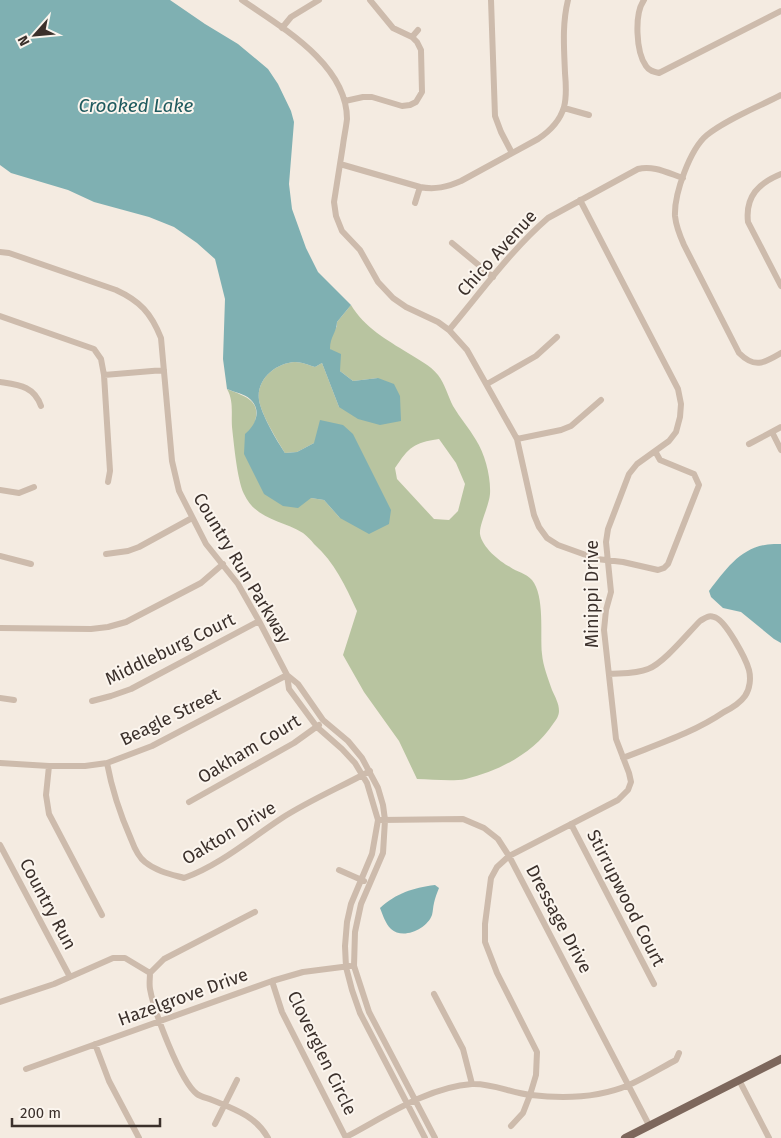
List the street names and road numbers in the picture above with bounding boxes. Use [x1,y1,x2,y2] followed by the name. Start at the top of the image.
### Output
[452,205,542,301] street label: Chico Avenue
[188,489,296,647] street label: Country Run Parkway
[581,540,603,648] street label: Minippi Drive
[101,608,239,690] street label: Middleburg Court
[117,683,224,751] street label: Beagle Street
[194,709,305,788] street label: Oakham Court
[178,796,280,870] street label: Oakton Drive
[582,826,670,970] street label: Stirrupwood Court
[15,855,81,953] street label: Country Run
[521,861,597,977] street label: Dressage Drive
[115,963,251,1031] street label: Hazelgrove Drive
[282,987,362,1119] street label: Cloverglen Circle

